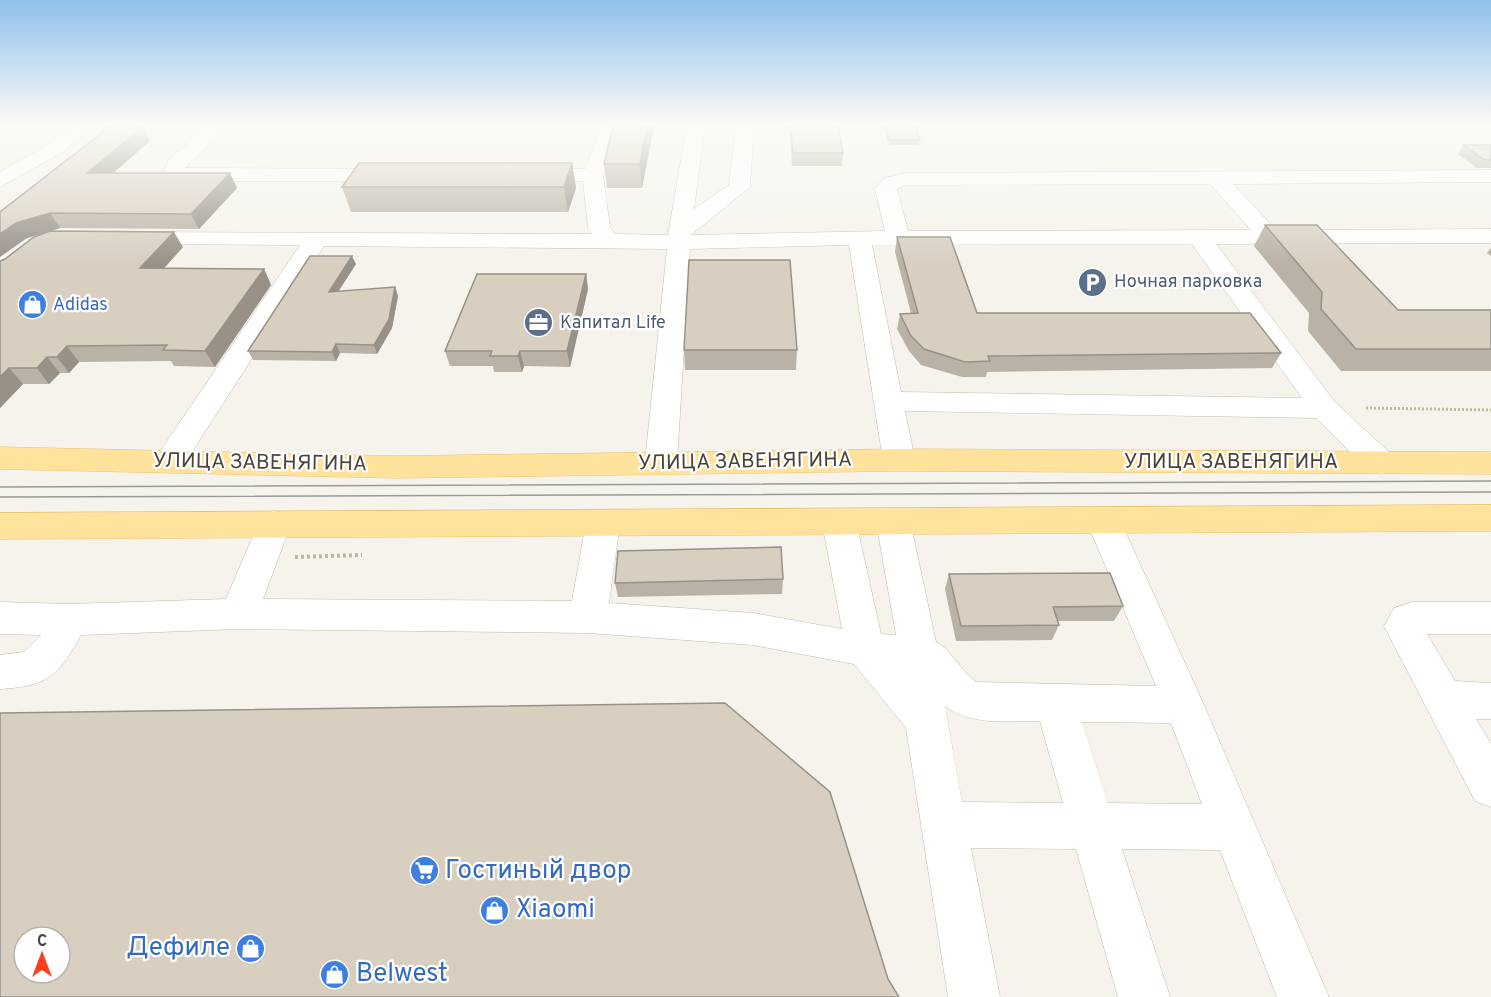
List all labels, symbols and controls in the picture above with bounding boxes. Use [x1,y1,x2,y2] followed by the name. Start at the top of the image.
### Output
[1077,266,1109,298] parking icon: Ночная парковка
[1114,271,1262,294] place label: Ночная парковка
[16,289,48,321] shop icon: Adidas
[53,294,108,317] place label: Adidas
[523,307,555,339] office icon: Капитал Life
[560,312,666,335] place label: Капитал Life
[638,447,852,477] street label: УЛИЦА ЗАВЕНЯГИНА
[153,448,367,478] street label: УЛИЦА ЗАВЕНЯГИНА
[1124,449,1338,476] street label: УЛИЦА ЗАВЕНЯГИНА
[408,855,440,887] supermarket icon: Гостиный двор
[445,855,631,888] place label: Гостиный двор
[479,894,511,926] shop icon: Xiaomi
[516,894,595,927] place label: Xiaomi
[12,925,72,985] north arrow
[37,932,47,952] text: С
[126,932,230,965] place label: Дефиле
[235,932,267,964] shop icon: Дефиле
[319,958,351,990] shop icon: Belwest
[356,958,448,991] place label: Belwest

